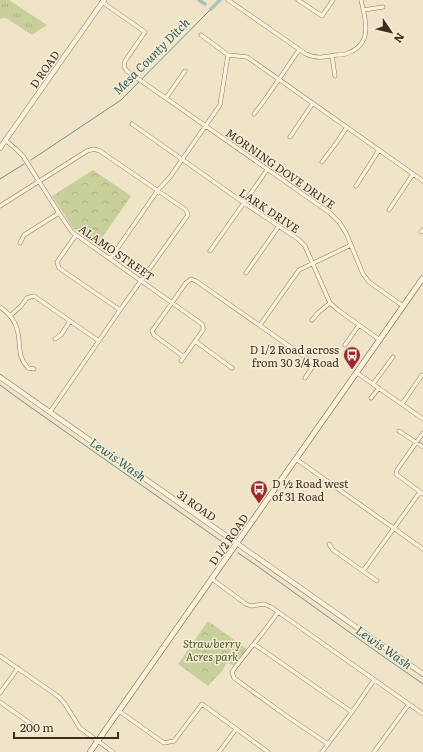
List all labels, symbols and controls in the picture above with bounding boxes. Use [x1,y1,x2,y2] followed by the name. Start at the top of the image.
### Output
[371,12,411,52] north arrow
[109,14,193,98] water label: Mesa County Ditch
[391,30,409,47] text: N
[25,47,63,91] street label: D ROAD
[223,124,339,212] street label: MORNING DOVE DRIVE
[237,184,303,236] street label: LARK DRIVE
[76,220,158,284] street label: ALAMO STREET
[250,341,339,370] place label: D 1/2 Road across from 30 3/4 Road
[342,345,362,370] bus stop icon: D 1/2 Road across from 30 3/4 Road
[86,433,150,485] water label: Lewis Wash
[272,475,349,504] place label: D ½ Road west of 31 Road
[249,479,269,504] bus stop icon: D ½ Road west of 31 Road
[174,486,220,524] street label: 31 ROAD
[204,510,252,568] street label: D 1/2 ROAD
[352,621,416,673] water label: Lewis Wash
[183,635,241,664] park label: Strawberry Acres park
[14,714,118,740] scale bar
[20,718,54,736] text: 200 m

